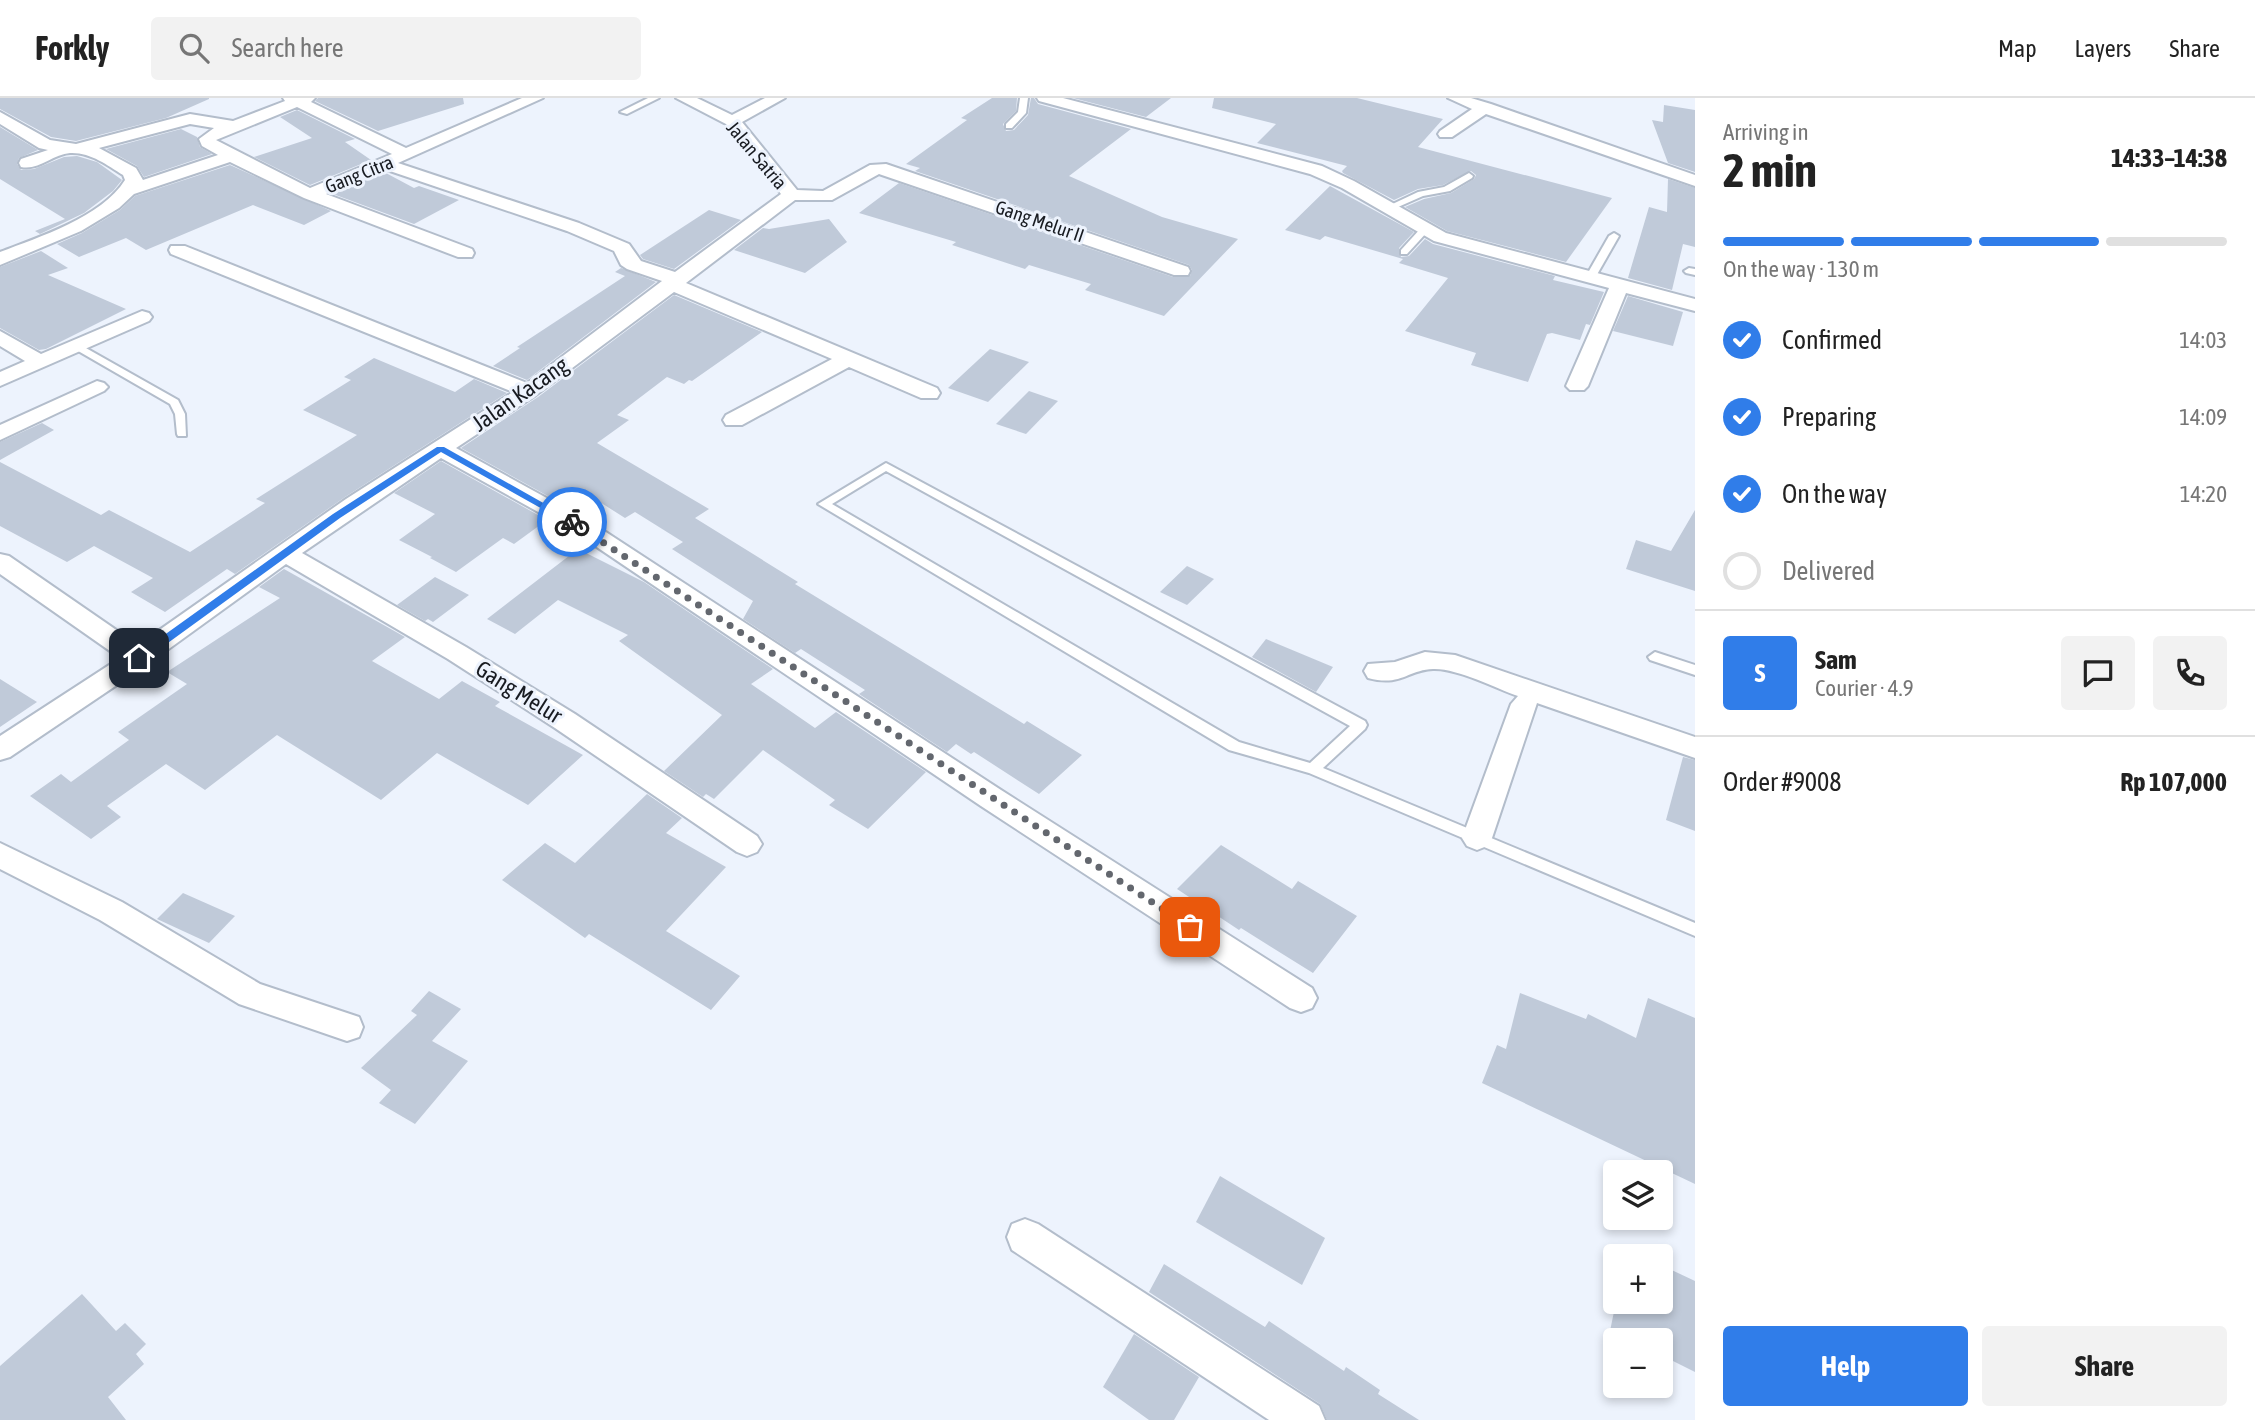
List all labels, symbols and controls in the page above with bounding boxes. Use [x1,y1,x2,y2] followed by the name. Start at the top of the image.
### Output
[151,17,641,80] search box
[35,29,109,67] text: Forkly
[175,29,213,67] icon: search
[231,33,344,63] text: Search here
[1998,35,2037,62] text: Map
[2075,35,2131,62] text: Layers
[2169,35,2220,62] text: Share
[722,117,792,193] street label: Jalan Satria
[1723,119,1809,145] text: Arriving in
[2111,143,2227,173] text: 14:33–14:38
[1723,144,1817,197] text: 2 min
[322,150,396,198] street label: Gang Citra
[993,196,1087,246] street label: Gang Melur II
[1723,256,1879,282] text: On the way · 130 m
[1723,321,1761,359] icon: check
[1782,325,1882,355] text: Confirmed
[2179,327,2227,353] text: 14:03
[467,351,573,436] street label: Jalan Kacang
[1723,398,1761,436] icon: check
[1782,402,1876,432] text: Preparing
[2179,404,2227,430] text: 14:09
[1723,475,1761,513] icon: check
[1782,479,1887,509] text: On the way
[2180,481,2227,507] text: 14:20
[537,487,607,557] courier
[553,503,591,541] icon: bike
[1782,556,1875,586] text: Delivered
[109,628,169,688] pin
[2061,636,2135,710] button: chat
[2153,636,2227,710] button: phone
[120,639,158,677] icon: home
[1815,645,1857,675] text: Sam
[471,655,568,729] street label: Gang Melur
[1755,658,1765,688] text: S
[1815,675,1914,701] text: Courier · 4.9
[1723,767,1842,797] text: Order #9008
[2120,767,2227,797] text: Rp 107,000
[1160,897,1220,957] pin
[1171,908,1209,946] icon: bag
[1603,1160,1673,1398] map controls
[1603,1160,1673,1230] button: layers
[1603,1244,1673,1314] button: +
[1723,1326,1968,1406] button: Help
[1982,1326,2227,1406] button: Share
[1603,1328,1673,1398] button: −

